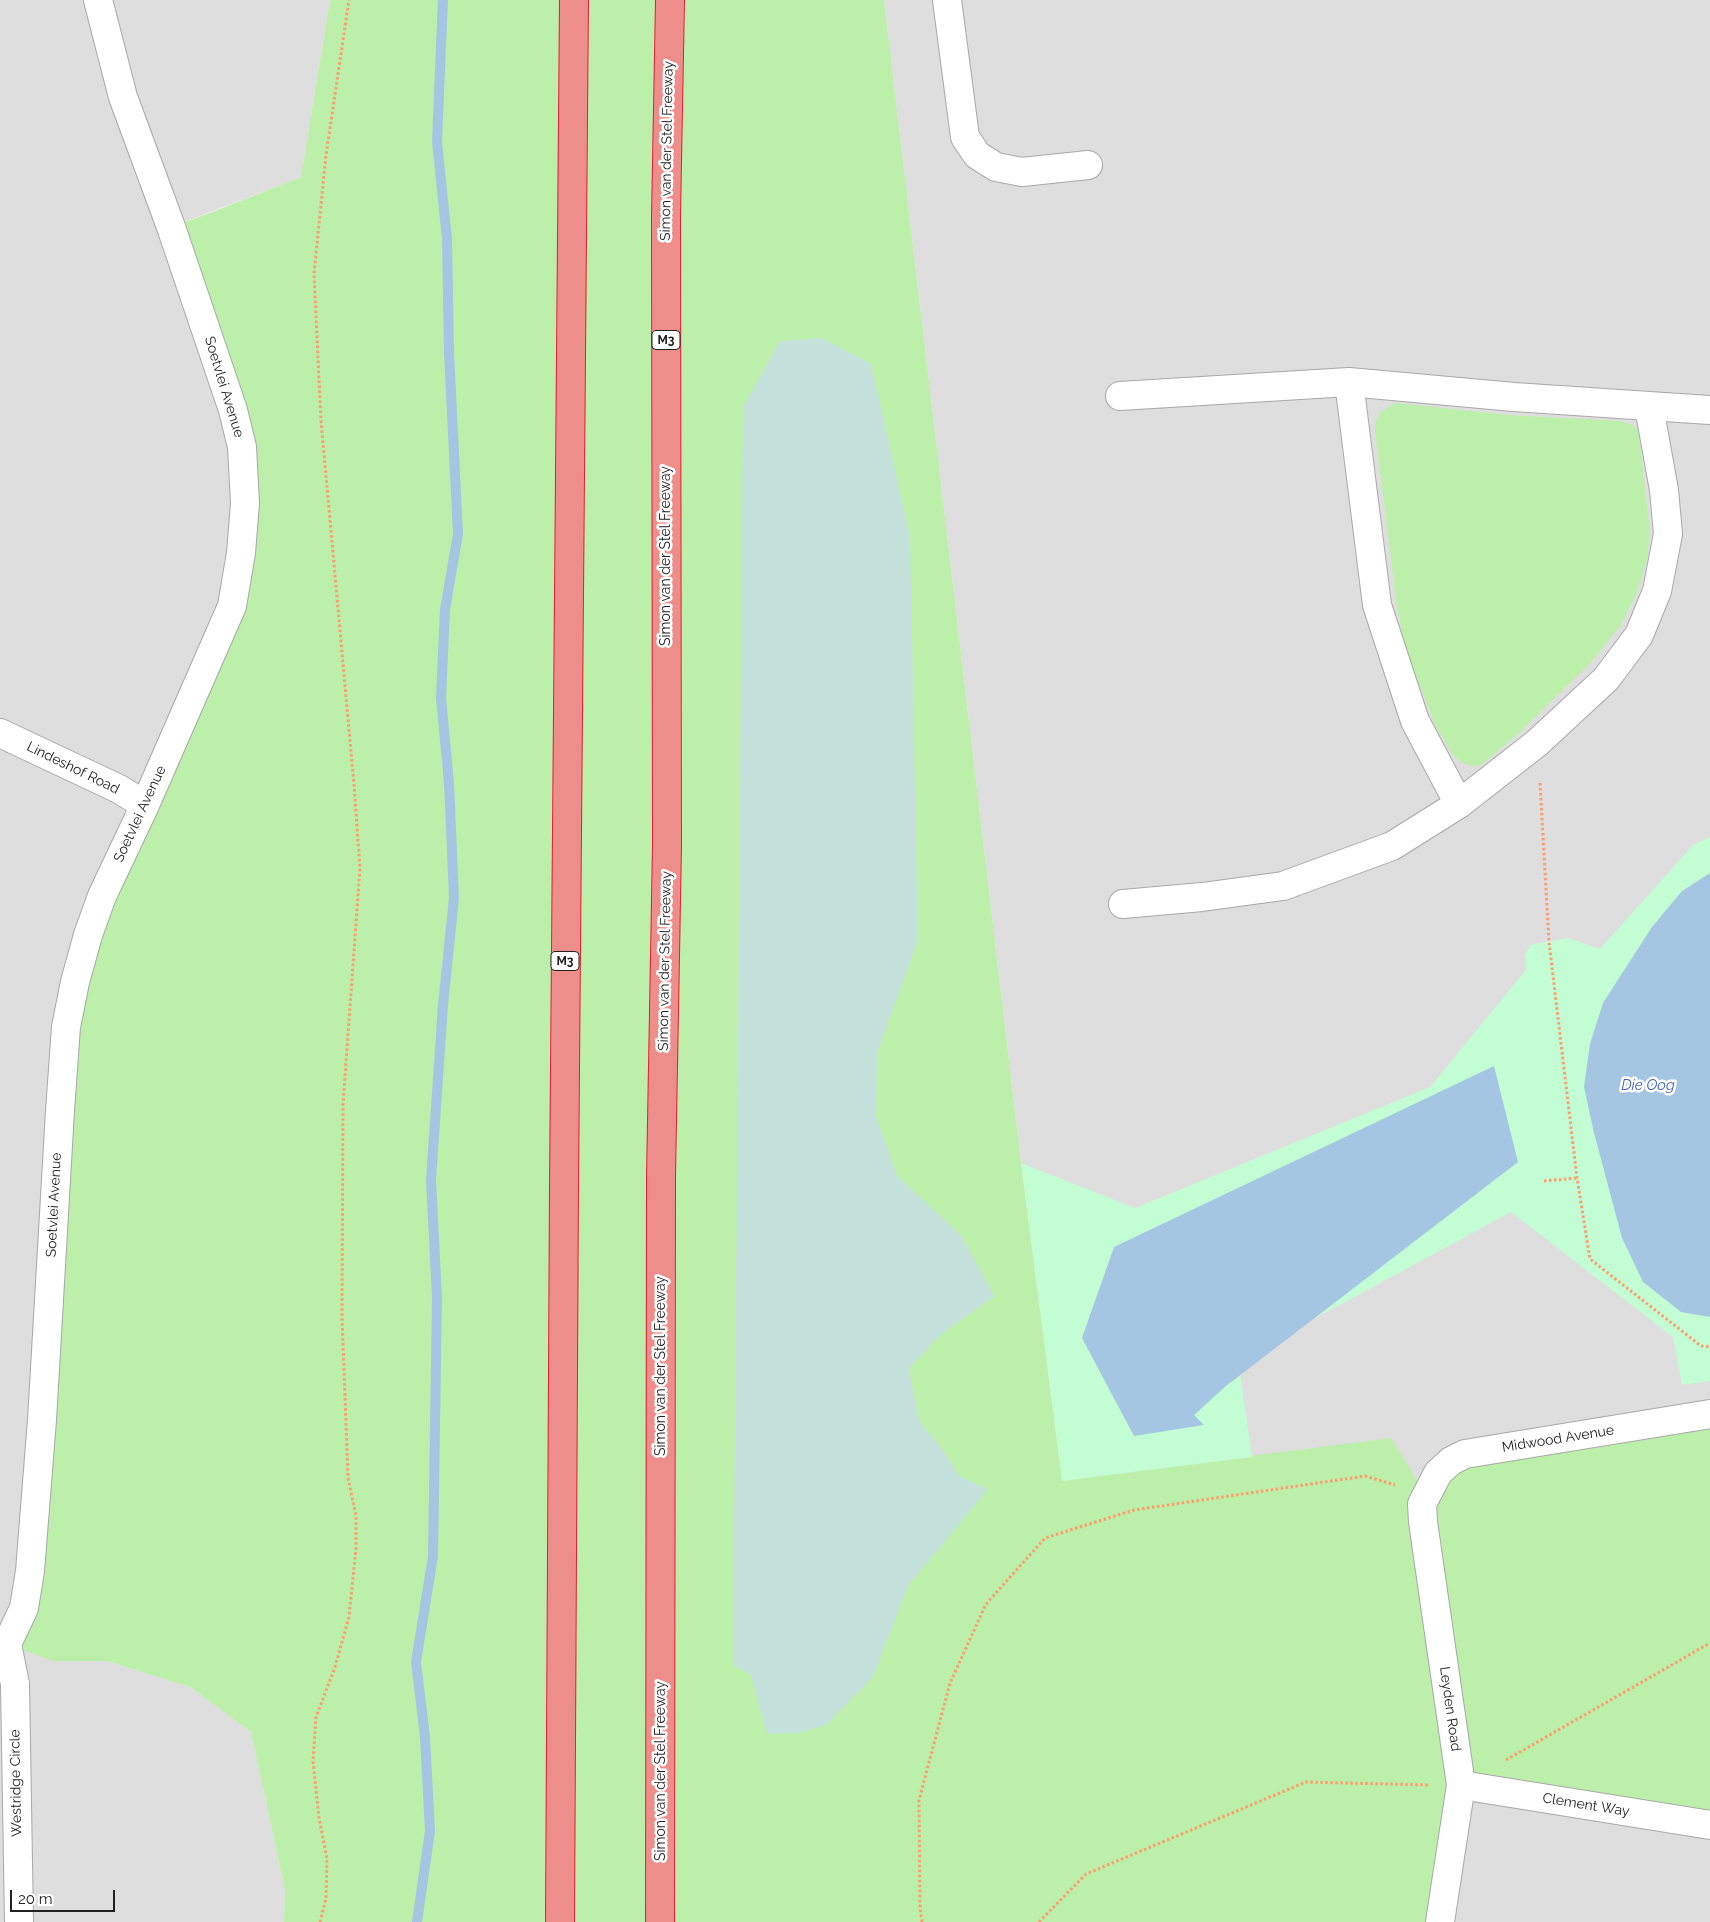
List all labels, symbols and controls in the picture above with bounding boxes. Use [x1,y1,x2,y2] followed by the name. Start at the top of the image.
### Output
[657,61,677,241] street label: Simon van der Stel Freeway
[652,330,680,350] road number: M3
[201,334,247,440] street label: Soetvlei Avenue
[658,466,674,646] street label: Simon van der Stel Freeway
[24,738,122,798] street label: Lindeshof Road
[110,763,170,865] street label: Soetvlei Avenue
[655,871,675,1051] street label: Simon van der Stel Freeway
[551,951,579,970] road number: M3
[1621,1076,1675,1094] water label: Die Oog
[43,1152,65,1258] street label: Soetvlei Avenue
[653,1276,669,1456] street label: Simon van der Stel Freeway
[1501,1422,1615,1456] street label: Midwood Avenue
[1436,1665,1464,1753] street label: Leyden Road
[653,1681,669,1861] street label: Simon van der Stel Freeway
[7,1729,25,1837] street label: Westridge Circle
[1541,1790,1631,1820] street label: Clement Way
[12,1880,118,1912] scale bar
[18,1890,53,1908] text: 20 m

